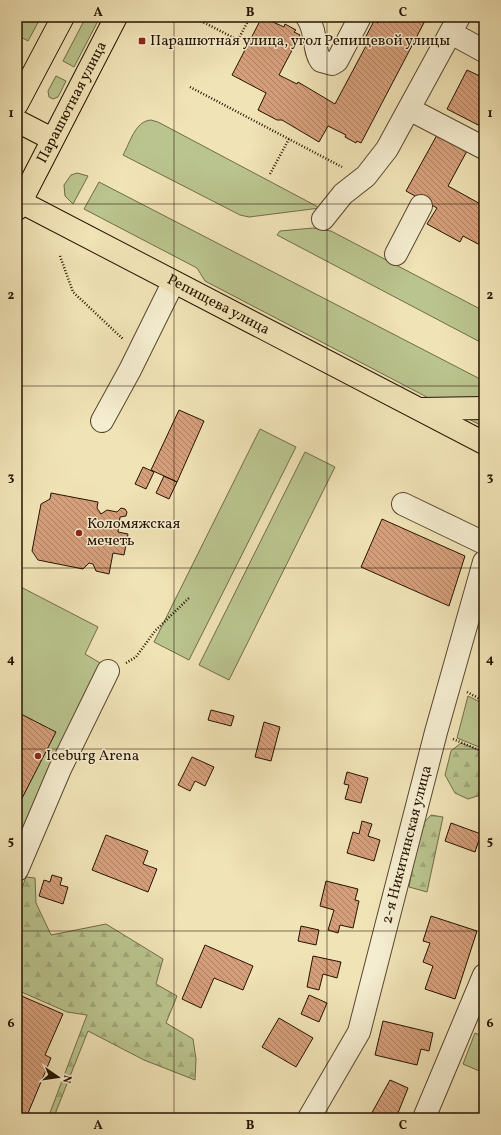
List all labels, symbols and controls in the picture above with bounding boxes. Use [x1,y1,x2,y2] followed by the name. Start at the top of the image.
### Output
[93,4,103,22] text: A
[246,4,255,22] text: B
[399,4,407,22] text: C
[150,31,450,52] place label: Парашютная улица, угол Репищевой улицы
[137,36,147,46] marker: Парашютная улица, угол Репищевой улицы
[32,38,112,167] street label: Парашютная улица
[8,105,14,123] text: 1
[487,105,493,123] text: 1
[163,269,273,340] street label: Репищева улица
[8,287,15,305] text: 2
[487,287,494,305] text: 2
[8,469,15,487] text: 3
[487,469,494,487] text: 3
[87,514,180,552] place label: Коломяжская мечеть
[74,528,84,538] marker: Коломяжская мечеть
[7,651,15,669] text: 4
[486,651,494,669] text: 4
[46,746,139,767] place label: Iceburg Arena
[33,751,43,761] marker: Iceburg Arena
[377,763,438,926] street label: 2-я Никитинская улица
[8,833,14,851] text: 5
[487,833,493,851] text: 5
[7,1015,15,1033] text: 6
[486,1015,494,1033] text: 6
[38,1057,78,1097] north arrow
[58,1073,74,1084] text: N
[93,1117,103,1135] text: A
[246,1117,255,1135] text: B
[399,1117,407,1135] text: C

